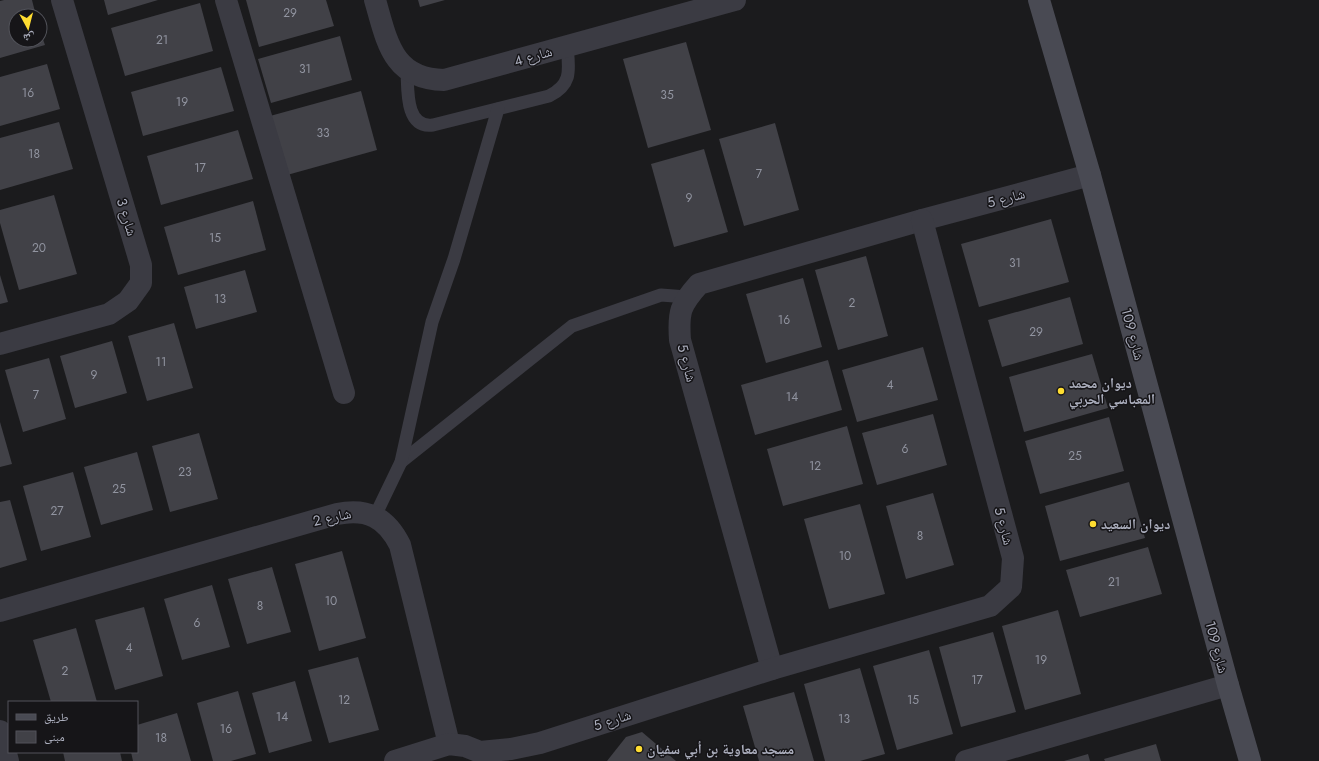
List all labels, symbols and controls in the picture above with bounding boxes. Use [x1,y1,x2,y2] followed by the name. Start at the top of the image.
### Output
[283,4,297,22] house number: 29
[8,8,48,48] north arrow
[22,29,36,47] text: ش
[156,31,168,49] house number: 21
[511,41,555,71] street label: شارع 4
[299,60,311,78] house number: 31
[22,84,34,102] house number: 16
[660,86,674,104] house number: 35
[176,93,188,111] house number: 19
[316,124,330,142] house number: 33
[28,145,40,163] house number: 18
[194,159,207,177] house number: 17
[756,165,763,183] house number: 7
[985,183,1027,213] street label: شارع 5
[686,189,693,207] house number: 9
[112,196,142,238] street label: شارع 3
[209,229,221,247] house number: 15
[32,239,46,257] house number: 20
[1009,254,1021,272] house number: 31
[214,290,226,308] house number: 13
[849,294,856,312] house number: 2
[1116,306,1150,362] street label: شارع 109
[778,311,790,329] house number: 16
[1029,323,1043,341] house number: 29
[672,342,702,384] street label: شارع 5
[156,353,166,371] house number: 11
[91,366,98,384] house number: 9
[1069,373,1155,410] place label: ديوان محمد المعباسي الحربي
[887,376,894,394] house number: 4
[33,386,40,404] house number: 7
[1056,386,1066,396] marker: ديوان محمد المعباسي الحربي
[786,388,798,406] house number: 14
[902,440,909,458] house number: 6
[1068,447,1082,465] house number: 25
[809,457,821,475] house number: 12
[178,463,192,481] house number: 23
[112,480,126,498] house number: 25
[50,502,64,520] house number: 27
[311,503,353,531] street label: شارع 2
[989,505,1019,547] street label: شارع 5
[1101,514,1170,534] place label: ديوان السعيد
[1088,519,1098,529] marker: ديوان السعيد
[917,527,923,545] house number: 8
[839,547,851,565] house number: 10
[1108,573,1120,591] house number: 21
[325,592,337,610] house number: 10
[257,597,263,615] house number: 8
[194,614,201,632] house number: 6
[1200,619,1234,675] street label: شارع 109
[126,639,133,657] house number: 4
[1035,651,1047,669] house number: 19
[62,662,69,680] house number: 2
[971,671,984,689] house number: 17
[338,691,350,709] house number: 12
[907,691,919,709] house number: 15
[8,701,138,753] legend
[590,705,634,735] street label: شارع 5
[44,708,69,726] text: طريق
[276,708,288,726] house number: 14
[838,710,850,728] house number: 13
[220,720,232,738] house number: 16
[44,728,65,746] text: مبنى
[155,729,167,747] house number: 18
[647,739,794,760] place label: مسجد معاوية بن أبي سفيان
[634,744,644,754] marker: مسجد معاوية بن أبي سفيان

